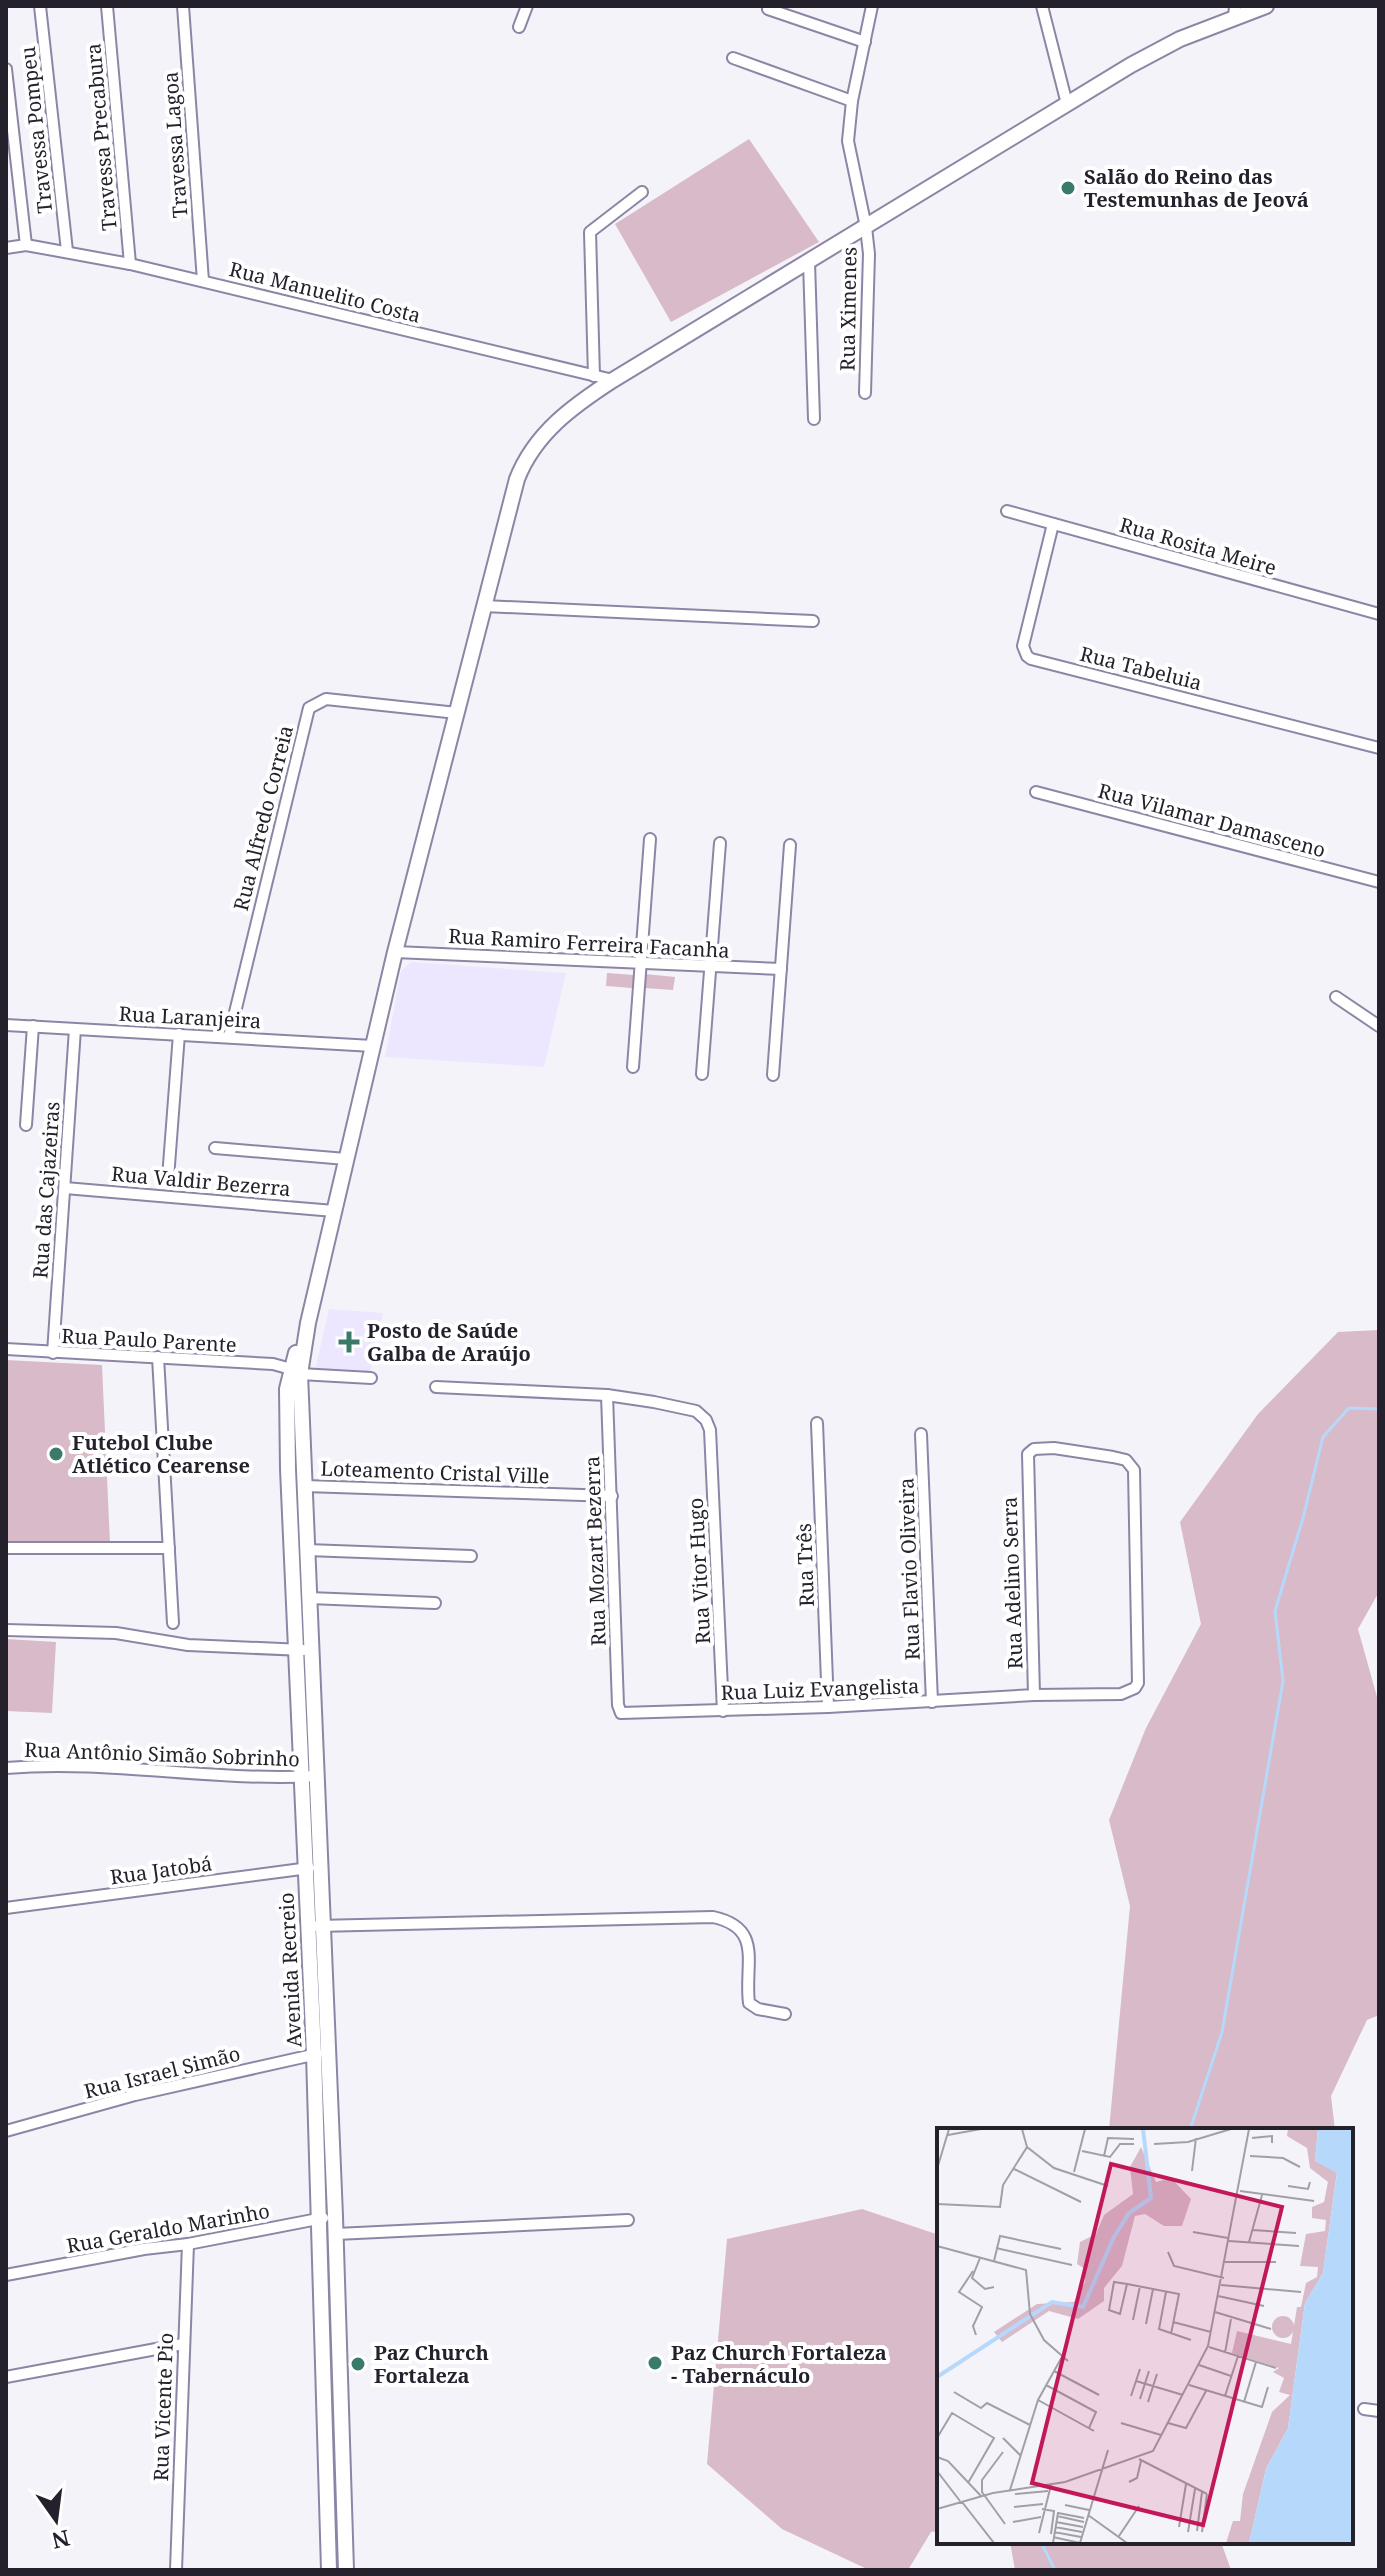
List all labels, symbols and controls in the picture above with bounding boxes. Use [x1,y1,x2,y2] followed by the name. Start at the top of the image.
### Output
[79,42,123,232] street label: Travessa Precabura
[14,45,58,215] street label: Travessa Pompeu
[156,71,194,219] street label: Travessa Lagoa
[1084,163,1309,213] place label: Salão do Reino das Testemunhas de Jeová
[1059,179,1077,197] marker: Salão do Reino das Testemunhas de Jeová
[833,247,863,371] street label: Rua Ximenes
[227,255,423,329] street label: Rua Manuelito Costa
[1116,511,1280,581] street label: Rua Rosita Meire
[1077,640,1205,696] street label: Rua Tabeluia
[227,722,299,914] street label: Rua Alfredo Correia
[1095,777,1329,863] street label: Rua Vilamar Damasceno
[448,922,730,964] street label: Rua Ramiro Ferreira Facanha
[118,1000,262,1034] street label: Rua Laranjeira
[26,1101,66,1279] street label: Rua das Cajazeiras
[110,1160,292,1202] street label: Rua Valdir Bezerra
[367,1317,531,1367] place label: Posto de Saúde Galba de Araújo
[61,1322,237,1358] street label: Rua Paulo Parente
[338,1331,360,1353] marker: Posto de Saúde Galba de Araújo
[72,1429,250,1479] place label: Futebol Clube Atlético Cearense
[47,1445,65,1463] marker: Futebol Clube Atlético Cearense
[320,1455,550,1489] street label: Loteamento Cristal Ville
[578,1456,612,1646] street label: Rua Mozart Bezerra
[892,1477,926,1661] street label: Rua Flavio Oliveira
[995,1496,1029,1670] street label: Rua Adelino Serra
[682,1497,716,1645] street label: Rua Vitor Hugo
[790,1523,820,1607] street label: Rua Três
[720,1672,920,1706] street label: Rua Luiz Evangelista
[24,1736,300,1772] street label: Rua Antônio Simão Sobrinho
[108,1849,214,1891] street label: Rua Jatobá
[272,1892,308,2048] street label: Avenida Recreio
[81,2040,243,2104] street label: Rua Israel Simão
[937,2128,1353,2544] inset map
[64,2197,272,2259] street label: Rua Geraldo Marinho
[147,2332,179,2482] street label: Rua Vicente Pio
[374,2339,489,2389] place label: Paz Church Fortaleza
[671,2339,887,2389] place label: Paz Church Fortaleza - Tabernáculo
[646,2354,664,2372] marker: Paz Church Fortaleza - Tabernáculo
[349,2355,367,2373] marker: Paz Church Fortaleza
[16,2480,96,2560] north arrow
[49,2524,73,2557] text: N

